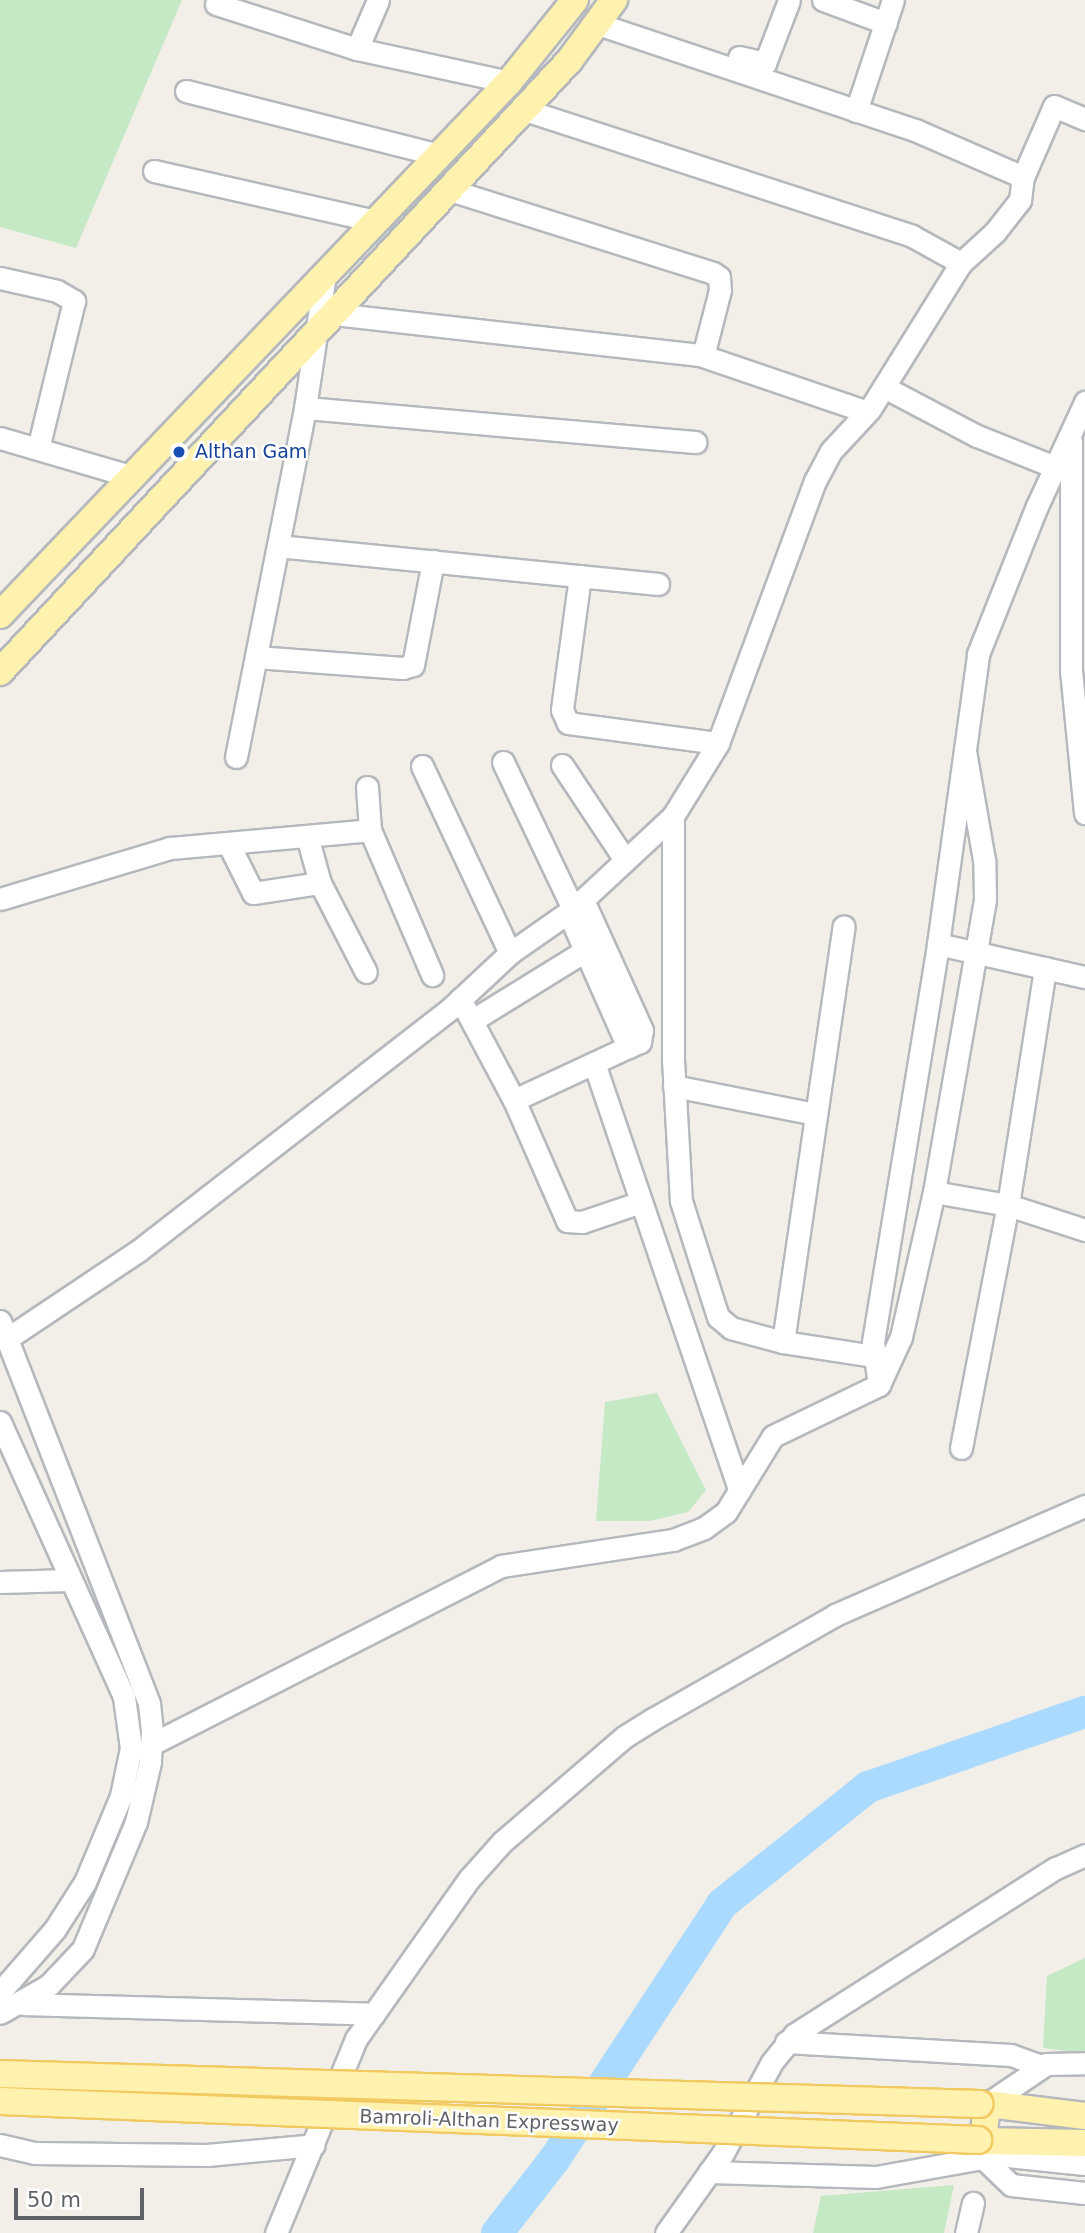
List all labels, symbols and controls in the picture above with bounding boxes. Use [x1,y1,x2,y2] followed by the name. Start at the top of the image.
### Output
[195,441,307,463] place label: Althan Gam
[169,442,189,462] marker: Althan Gam
[359,2105,619,2137] street label: Bamroli-Althan Expressway
[18,2174,147,2218] scale bar
[27,2188,81,2212] text: 50 m

